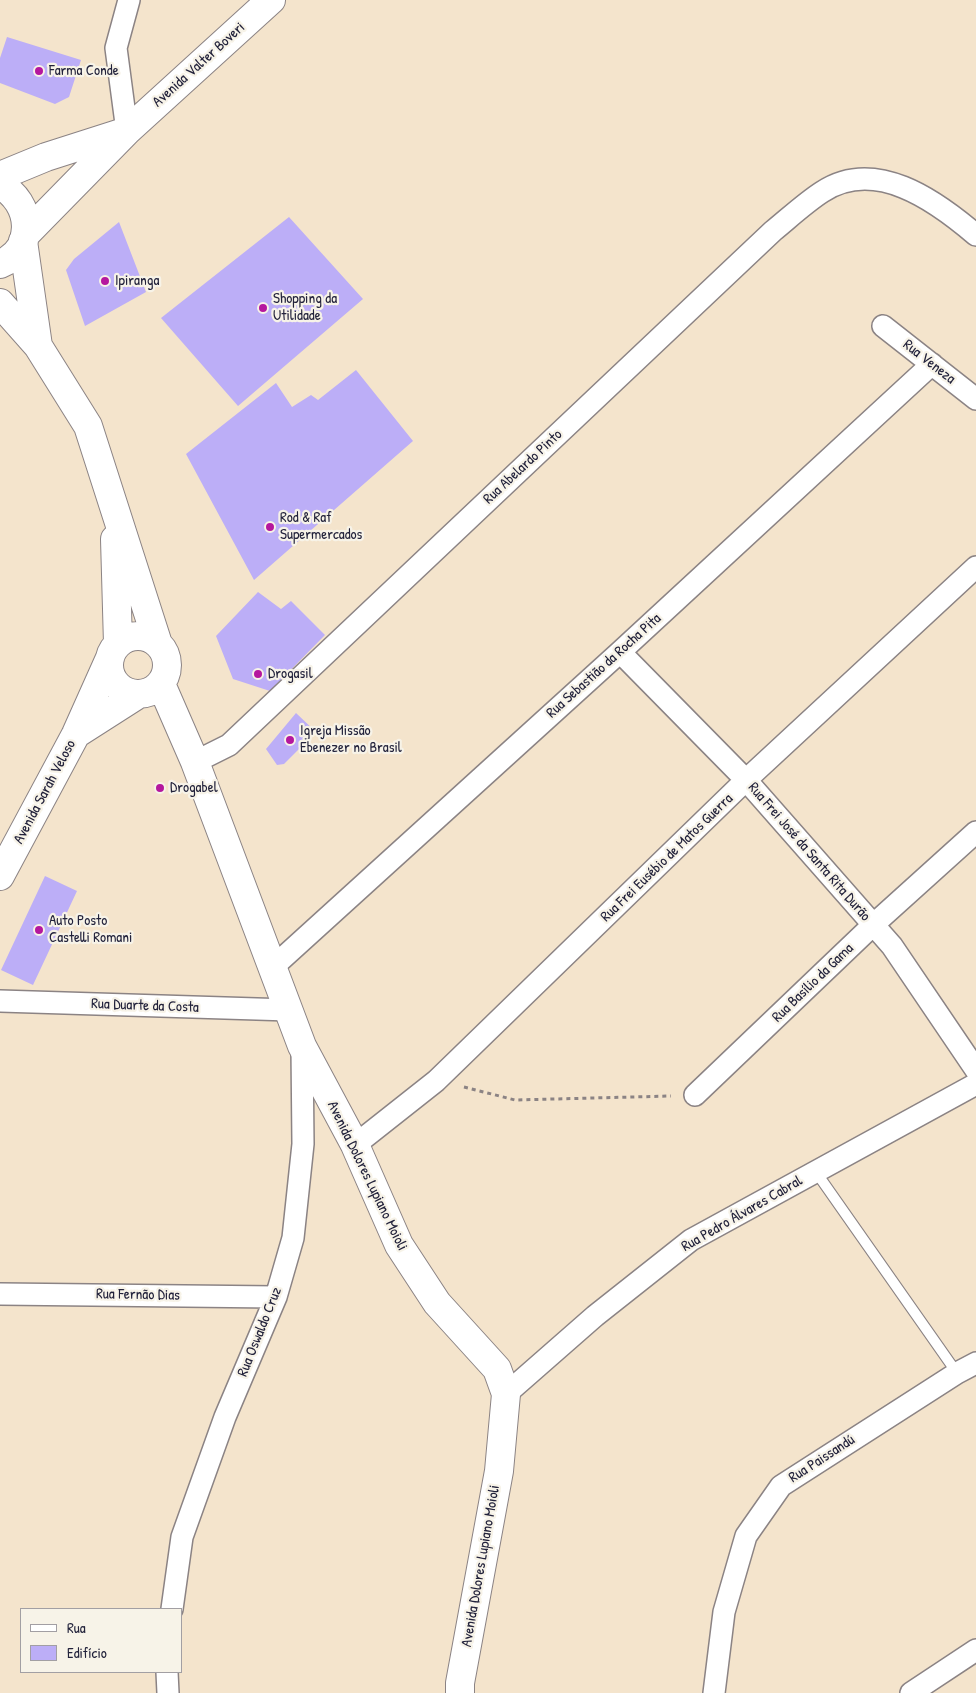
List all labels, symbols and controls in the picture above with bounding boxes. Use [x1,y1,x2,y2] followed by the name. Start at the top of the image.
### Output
[149,19,249,111] street label: Avenida Valter Boveri
[49,62,119,80] place label: Farma Conde
[33,65,45,77] marker: Farma Conde
[115,272,159,290] place label: Ipiranga
[99,275,111,287] marker: Ipiranga
[273,290,337,325] place label: Shopping da Utilidade
[257,302,269,314] marker: Shopping da Utilidade
[899,336,959,388] street label: Rua Veneza
[480,426,566,508] street label: Rua Abelardo Pinto
[280,509,362,544] place label: Rod & Raf Supermercados
[264,521,276,533] marker: Rod & Raf Supermercados
[543,610,665,722] street label: Rua Sebastião da Rocha Pita
[268,665,313,683] place label: Drogasil
[252,668,264,680] marker: Drogasil
[300,722,402,757] place label: Igreja Missão Ebenezer no Brasil
[284,734,296,746] marker: Igreja Missão Ebenezer no Brasil
[10,737,80,847] street label: Avenida Sarah Veloso
[170,779,218,797] place label: Drogabel
[744,779,874,925] street label: Rua Frei José da Santa Rita Durão
[154,782,166,794] marker: Drogabel
[597,790,737,926] street label: Rua Frei Eusébio de Matos Guerra
[49,912,132,947] place label: Auto Posto Castelli Romani
[33,924,45,936] marker: Auto Posto Castelli Romani
[769,940,857,1026] street label: Rua Basílio da Gama
[91,995,199,1017] street label: Rua Duarte da Costa
[323,1098,411,1254] street label: Avenida Dolores Lupiano Moioli
[678,1172,806,1256] street label: Rua Pedro Álvares Cabral
[96,1285,180,1305] street label: Rua Fernão Dias
[234,1285,286,1379] street label: Rua Oswaldo Cruz
[786,1431,858,1487] street label: Rua Paissandú
[458,1484,504,1648] street label: Avenida Dolores Lupiano Moioli
[20,1608,182,1673] legend
[67,1617,86,1638] text: Rua
[67,1642,107,1663] text: Edifício

